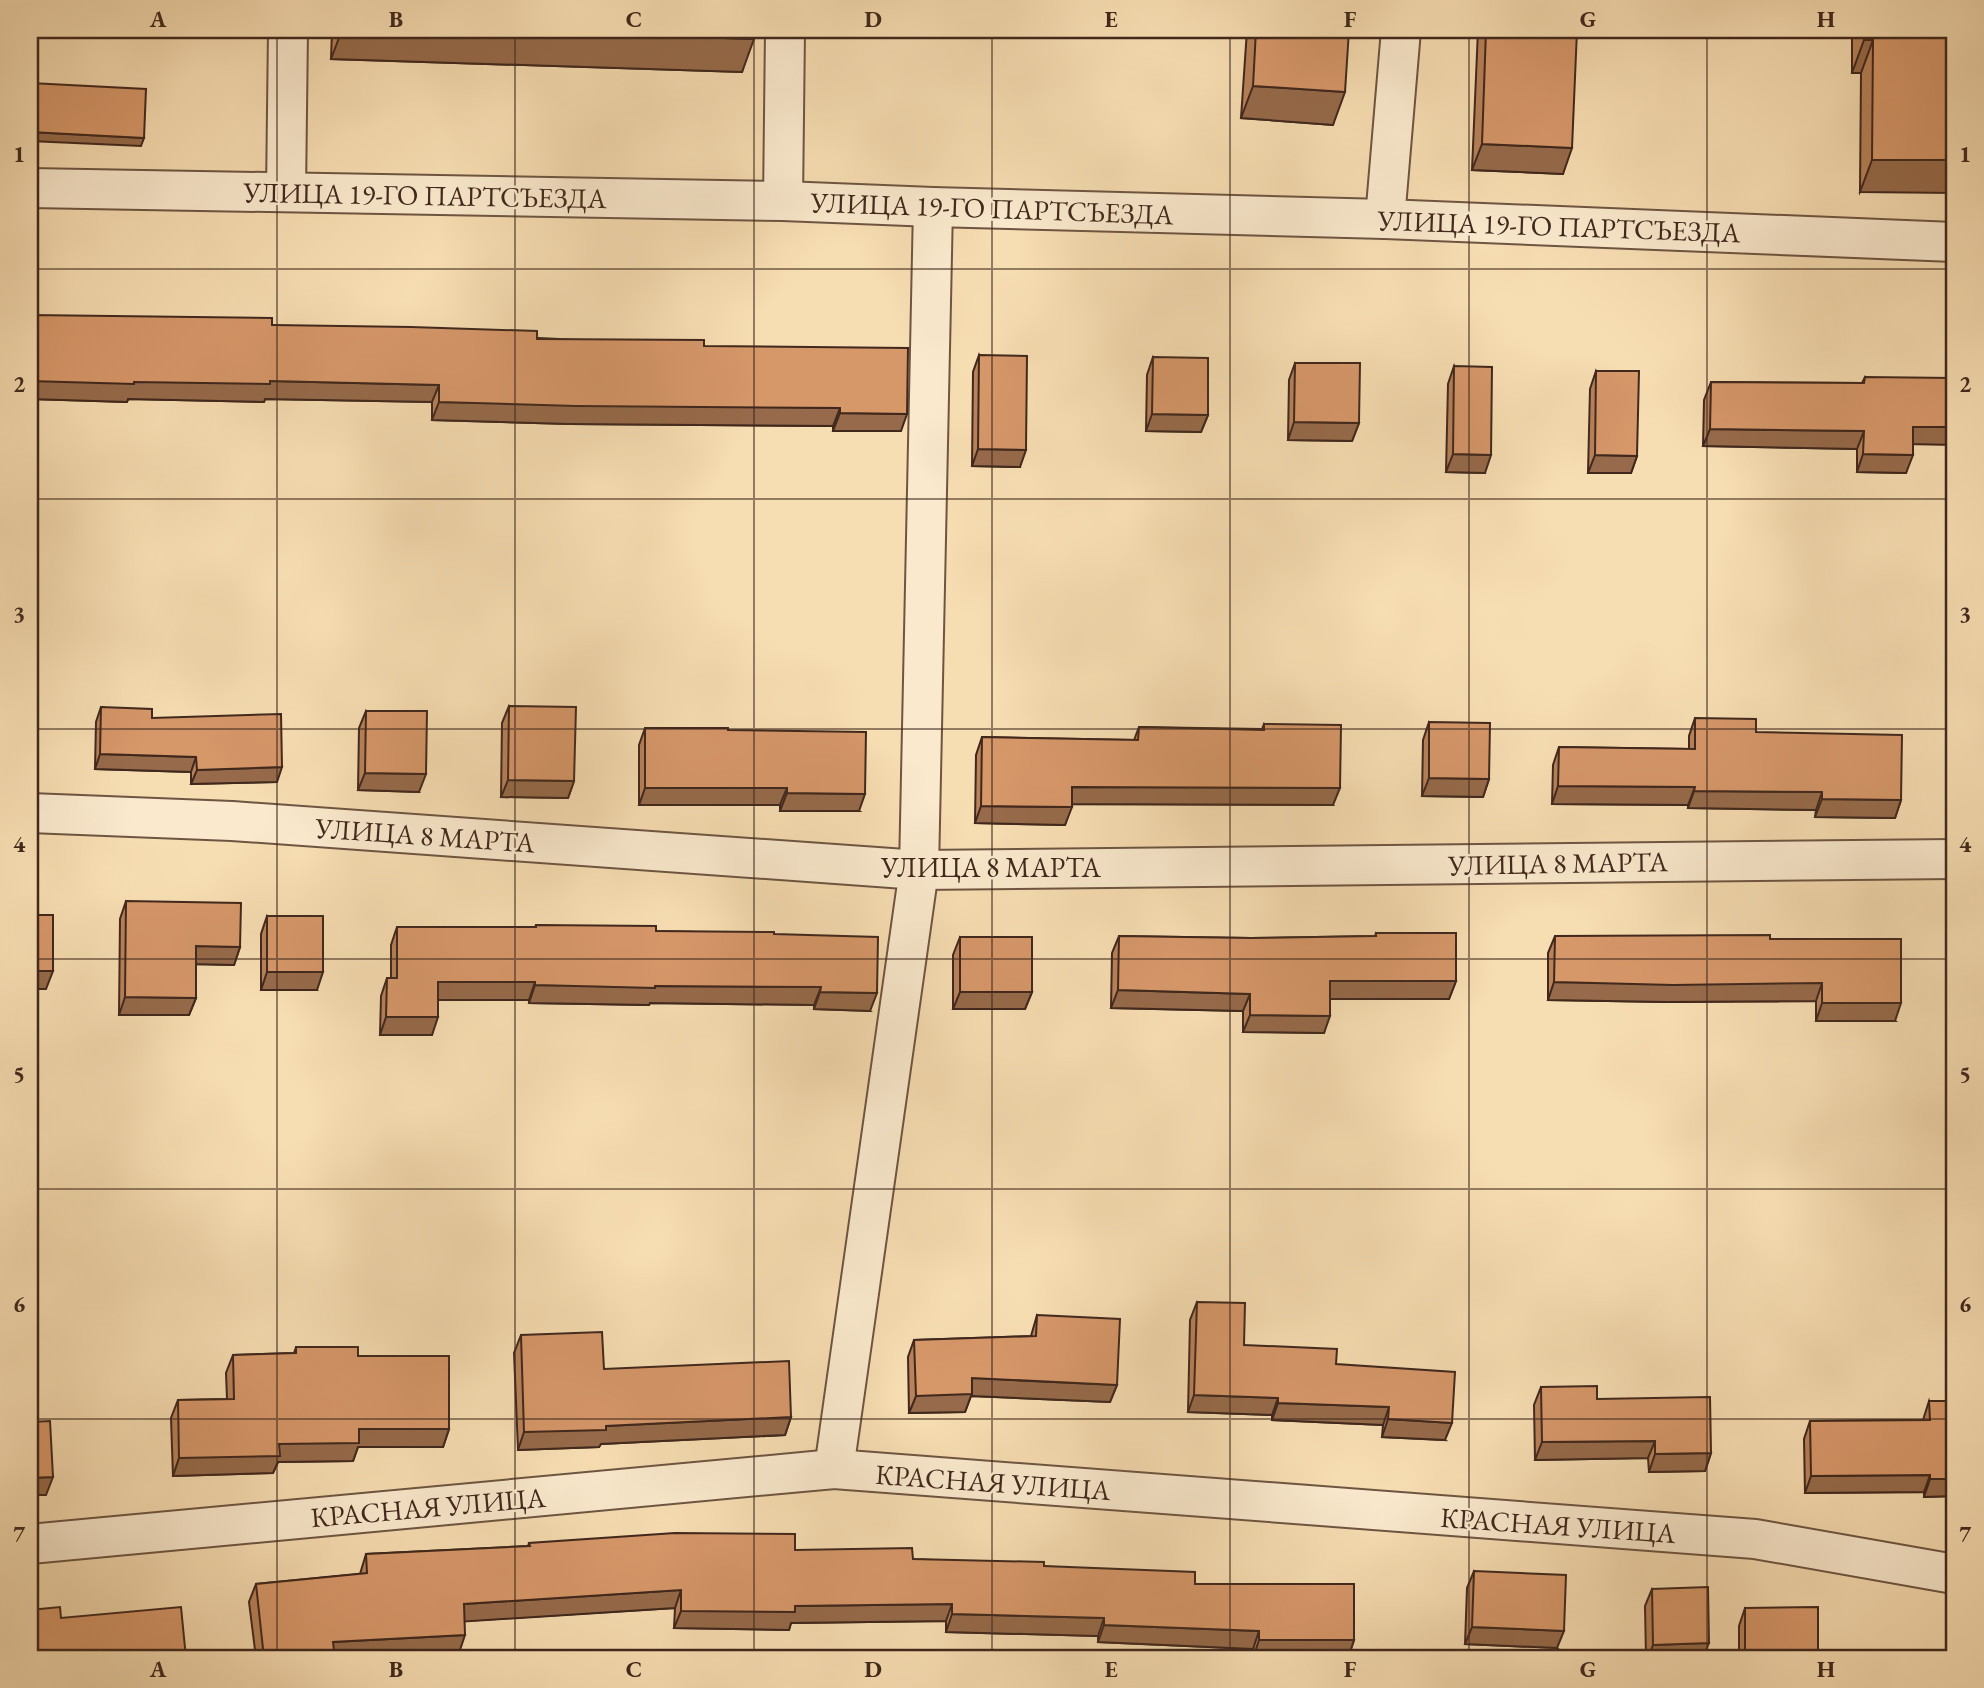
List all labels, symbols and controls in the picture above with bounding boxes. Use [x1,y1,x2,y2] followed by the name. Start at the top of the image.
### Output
[149,4,167,34] text: A
[389,4,403,34] text: B
[626,4,642,34] text: C
[864,4,882,34] text: D
[1104,4,1118,34] text: E
[1344,4,1357,34] text: F
[1580,4,1596,34] text: G
[1817,4,1835,34] text: H
[13,139,25,169] text: 1
[1959,139,1971,169] text: 1
[242,174,607,216] street label: УЛИЦА 19-ГО ПАРТСЪЕЗДА
[809,184,1175,232] street label: УЛИЦА 19-ГО ПАРТСЪЕЗДА
[1376,202,1742,250] street label: УЛИЦА 19-ГО ПАРТСЪЕЗДА
[13,369,25,399] text: 2
[1959,369,1971,399] text: 2
[13,599,25,629] text: 3
[1959,599,1971,629] text: 3
[313,809,537,861] street label: УЛИЦА 8 МАРТА
[13,829,26,859] text: 4
[1959,829,1972,859] text: 4
[1447,843,1669,883] street label: УЛИЦА 8 МАРТА
[880,849,1102,885] street label: УЛИЦА 8 МАРТА
[13,1059,25,1089] text: 5
[1959,1059,1971,1089] text: 5
[13,1289,25,1319] text: 6
[1959,1289,1971,1319] text: 6
[874,1456,1112,1508] street label: КРАСНАЯ УЛИЦА
[309,1479,548,1535] street label: КРАСНАЯ УЛИЦА
[1439,1499,1677,1551] street label: КРАСНАЯ УЛИЦА
[13,1519,26,1549] text: 7
[1959,1519,1972,1549] text: 7
[149,1654,167,1684] text: A
[389,1654,403,1684] text: B
[626,1654,642,1684] text: C
[864,1654,882,1684] text: D
[1104,1654,1118,1684] text: E
[1344,1654,1357,1684] text: F
[1580,1654,1596,1684] text: G
[1817,1654,1835,1684] text: H

